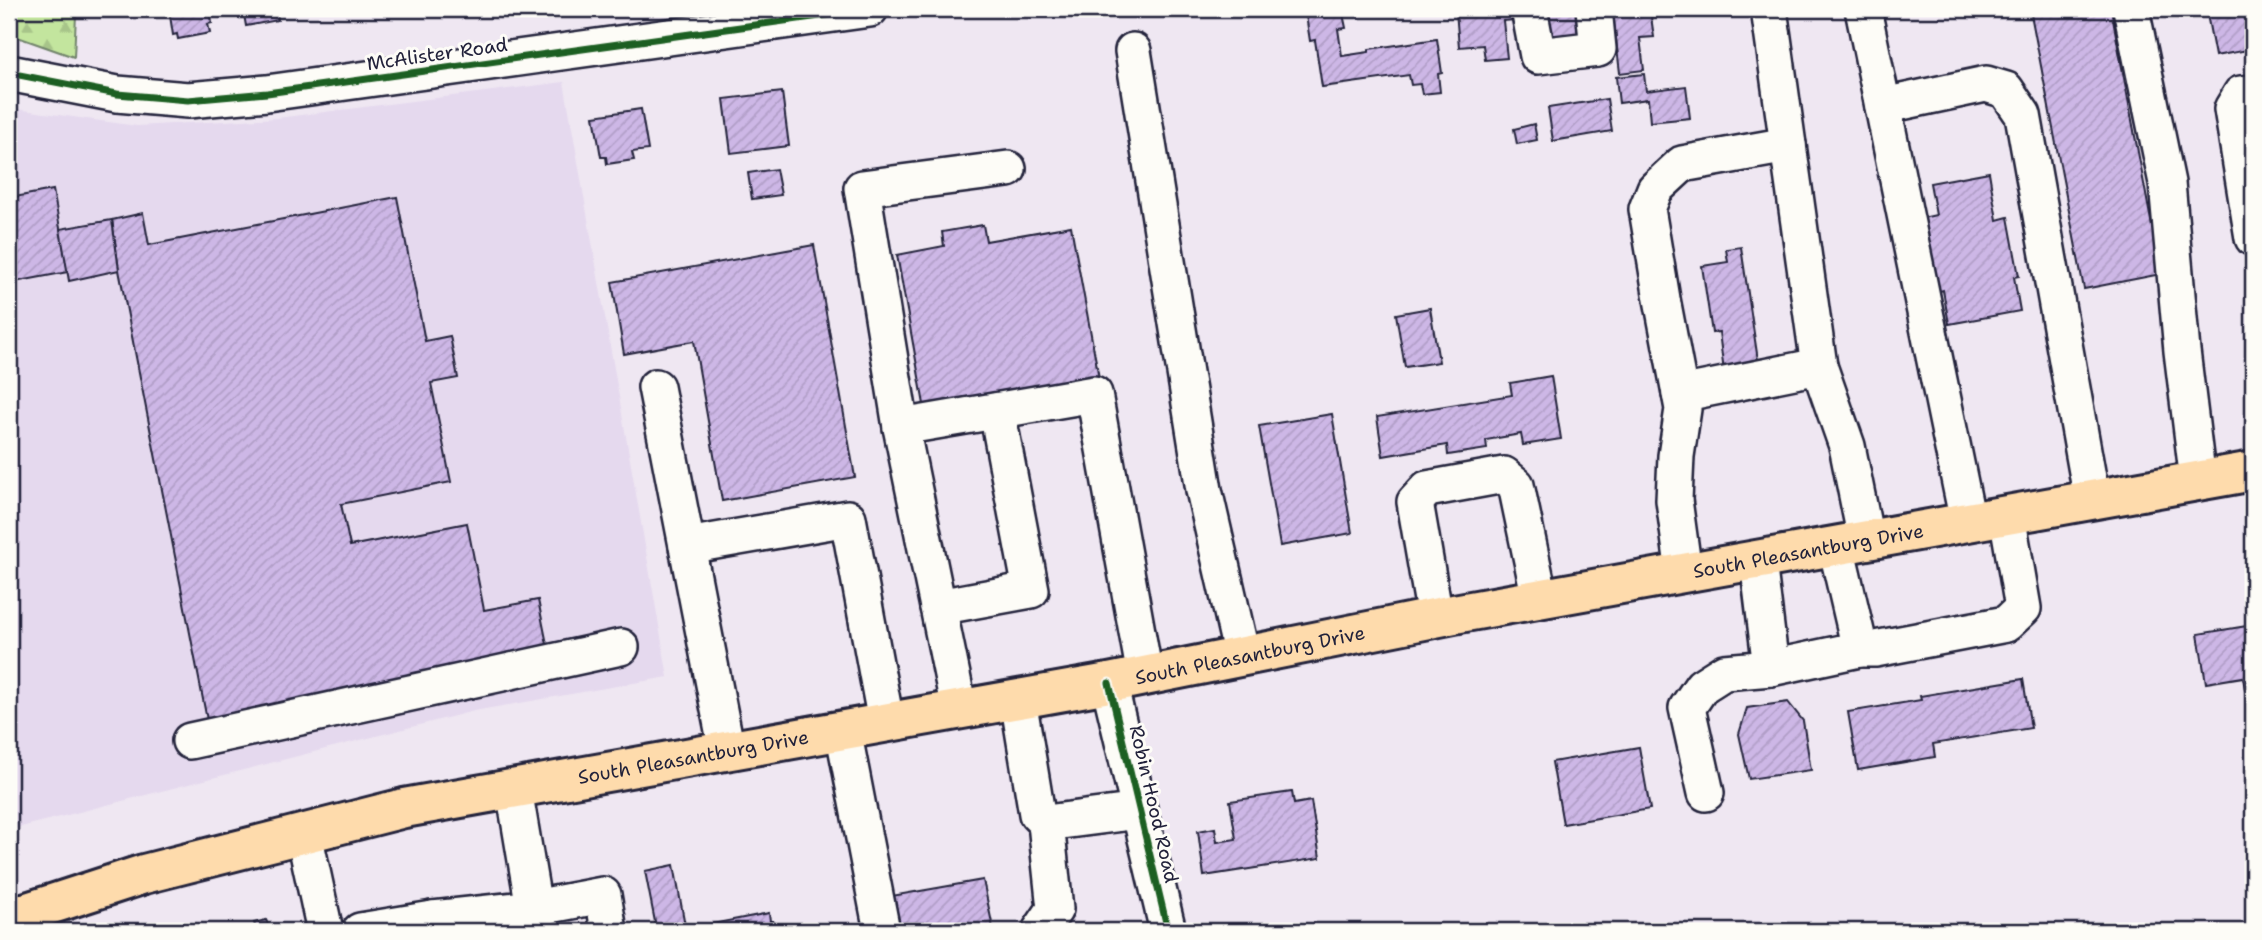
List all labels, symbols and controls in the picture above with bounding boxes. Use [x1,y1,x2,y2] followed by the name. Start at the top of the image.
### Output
[365,32,509,76] street label: McAlister Road
[1691,518,1926,583] street label: South Pleasantburg Drive
[1133,620,1367,690] street label: South Pleasantburg Drive
[1124,723,1184,885] street label: Robin Hood Road
[576,724,811,789] street label: South Pleasantburg Drive

